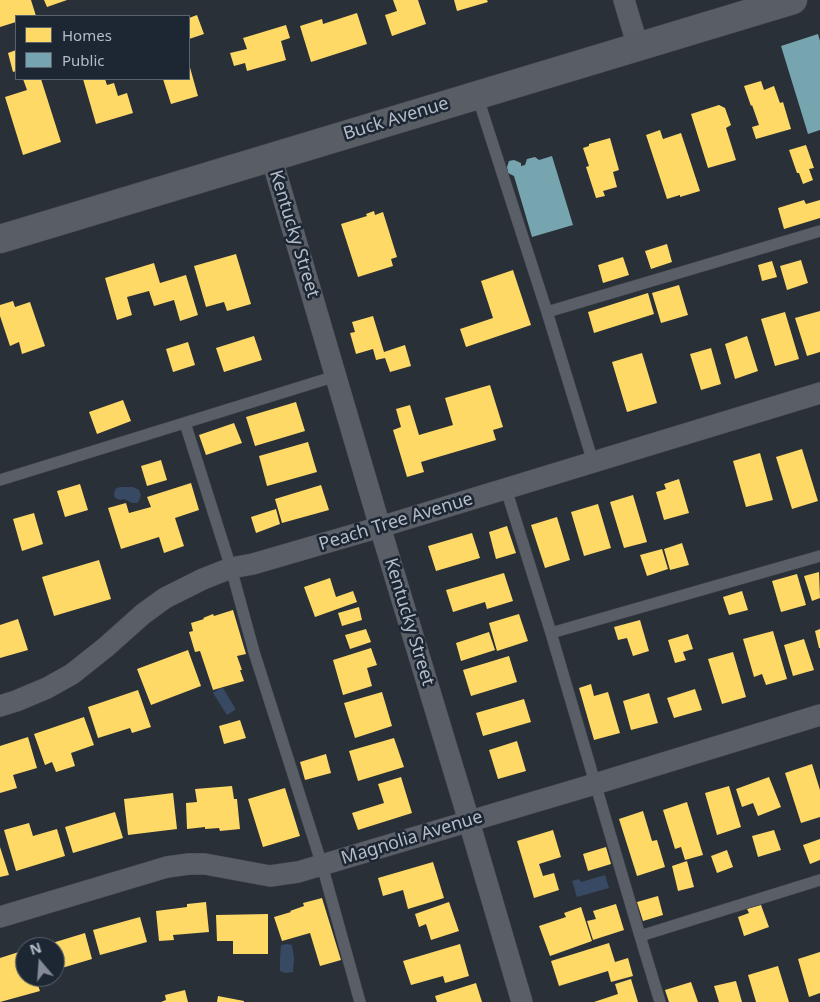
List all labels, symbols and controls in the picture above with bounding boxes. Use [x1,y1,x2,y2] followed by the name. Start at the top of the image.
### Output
[15,15,190,80] legend
[62,25,112,45] text: Homes
[62,50,105,70] text: Public
[341,93,451,145] street label: Buck Avenue
[264,168,324,300] street label: Kentucky Street
[316,488,476,556] street label: Peach Tree Avenue
[379,556,439,688] street label: Kentucky Street
[339,806,485,870] street label: Magnolia Avenue
[15,937,65,987] north arrow
[27,937,44,959] text: N

